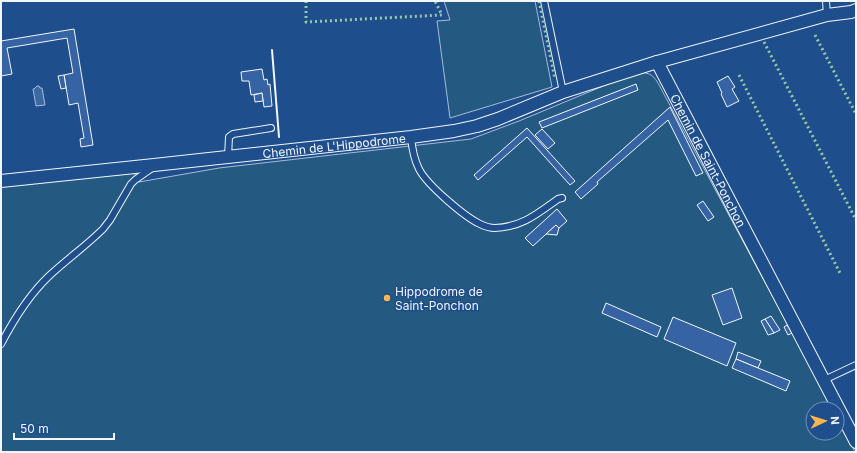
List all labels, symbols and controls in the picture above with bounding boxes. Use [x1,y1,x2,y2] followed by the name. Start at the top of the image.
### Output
[667,91,750,230] street label: Chemin de Saint-Ponchon
[262,130,406,161] street label: Chemin de L'Hippodrome
[395,284,483,313] place label: Hippodrome de Saint-Ponchon
[382,293,392,303] marker: Hippodrome de Saint-Ponchon
[805,401,845,441] north arrow
[14,415,114,441] scale bar
[828,416,842,425] text: N
[20,421,49,436] text: 50 m

